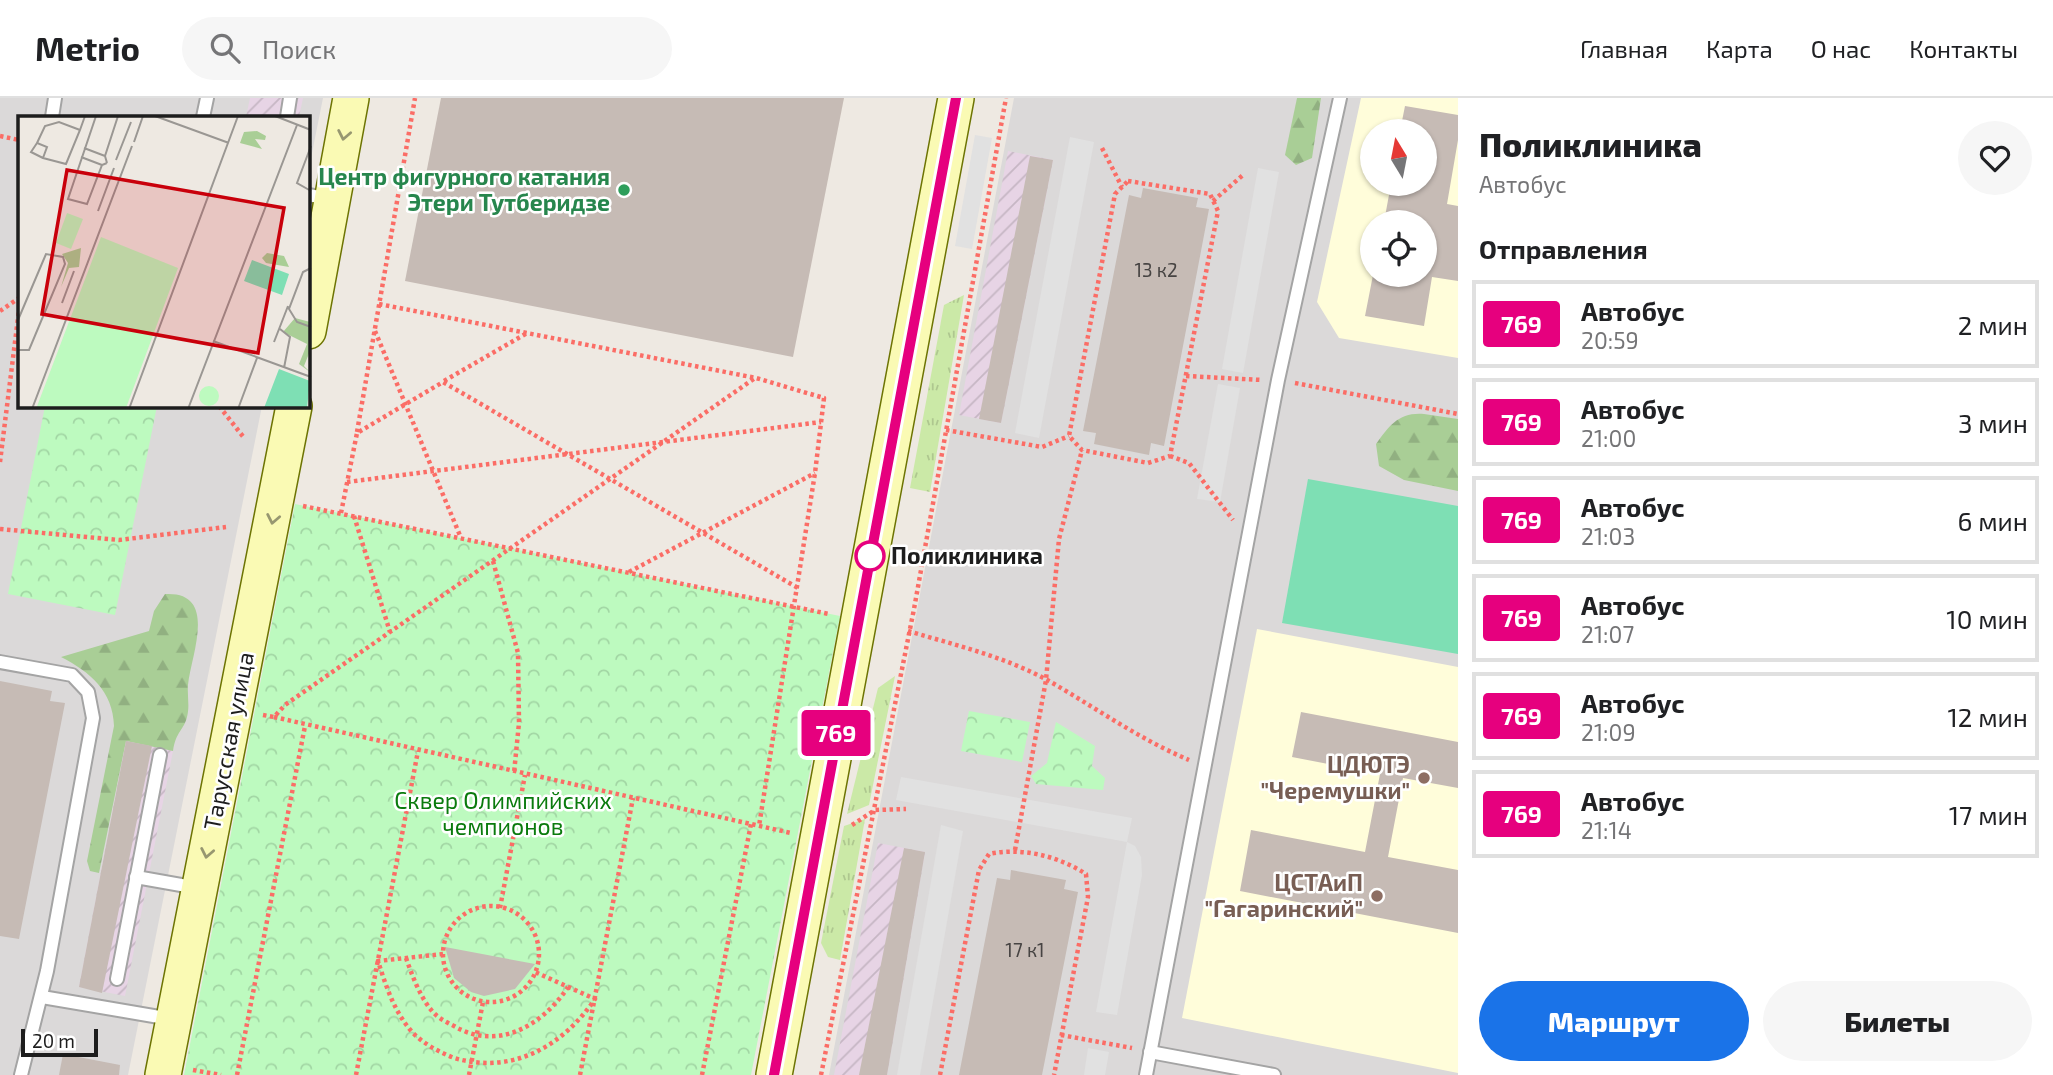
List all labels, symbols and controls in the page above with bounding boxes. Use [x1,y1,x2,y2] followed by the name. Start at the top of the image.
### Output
[182,17,672,80] search box
[35,28,140,68] text: Metrio
[206,29,244,67] icon: search
[262,33,336,64] text: Поиск
[1580,34,1668,63] text: Главная
[1706,34,1773,63] text: Карта
[1811,34,1871,63] text: О нас
[1909,34,2018,63] text: Контакты
[18,116,310,408] inset map
[1360,119,1437,196] north arrow
[1360,119,1437,287] map controls
[1958,121,2032,195] button: heart
[1479,124,1702,164] text: Поликлиника
[337,129,352,141] one-way arrow
[318,162,610,216] place label: Центр фигурного катания Этери Тутберидзе
[1479,170,1567,198] text: Автобус
[616,182,632,198] marker: Центр фигурного катания Этери Тутберидзе
[1360,210,1437,287] button: locate
[1479,233,1648,264] text: Отправления
[1134,258,1178,281] house number: 13 к2
[1581,295,1684,326] text: Автобус
[1501,309,1542,338] text: 769
[1958,309,2028,340] text: 2 мин
[1581,326,1639,354] text: 20:59
[1581,393,1684,424] text: Автобус
[1501,407,1542,436] text: 769
[1958,407,2028,438] text: 3 мин
[1581,424,1636,452] text: 21:00
[1581,491,1684,522] text: Автобус
[1501,505,1542,534] text: 769
[1957,505,2028,536] text: 6 мин
[266,513,281,525] one-way arrow
[1581,522,1635,550] text: 21:03
[855,541,885,571] marker: Поликлиника
[891,541,1043,569] place label: Поликлиника
[1581,589,1684,620] text: Автобус
[1501,603,1542,632] text: 769
[1946,603,2028,634] text: 10 мин
[1581,620,1634,648] text: 21:07
[197,649,260,832] street label: Тарусская улица
[1581,687,1684,718] text: Автобус
[1501,701,1542,730] text: 769
[1947,701,2028,732] text: 12 мин
[796,710,876,756] line badge: 769
[816,718,857,747] text: 769
[1581,718,1636,746] text: 21:09
[1261,750,1410,804] place label: ЦДЮТЭ "Черемушки"
[1416,770,1432,786] marker: ЦДЮТЭ "Черемушки"
[1581,785,1684,816] text: Автобус
[394,786,612,840] park label: Сквер Олимпийских чемпионов
[1501,799,1542,828] text: 769
[1949,799,2028,830] text: 17 мин
[1581,816,1632,844] text: 21:14
[201,847,216,859] one-way arrow
[1204,868,1363,922] place label: ЦСТАиП "Гагаринский"
[1369,888,1385,904] marker: ЦСТАиП "Гагаринский"
[1005,938,1045,961] house number: 17 к1
[1479,981,1749,1061] button: Маршрут
[1763,981,2032,1061] button: Билеты
[21,1026,98,1058] scale bar
[32,1029,75,1052] text: 20 m

